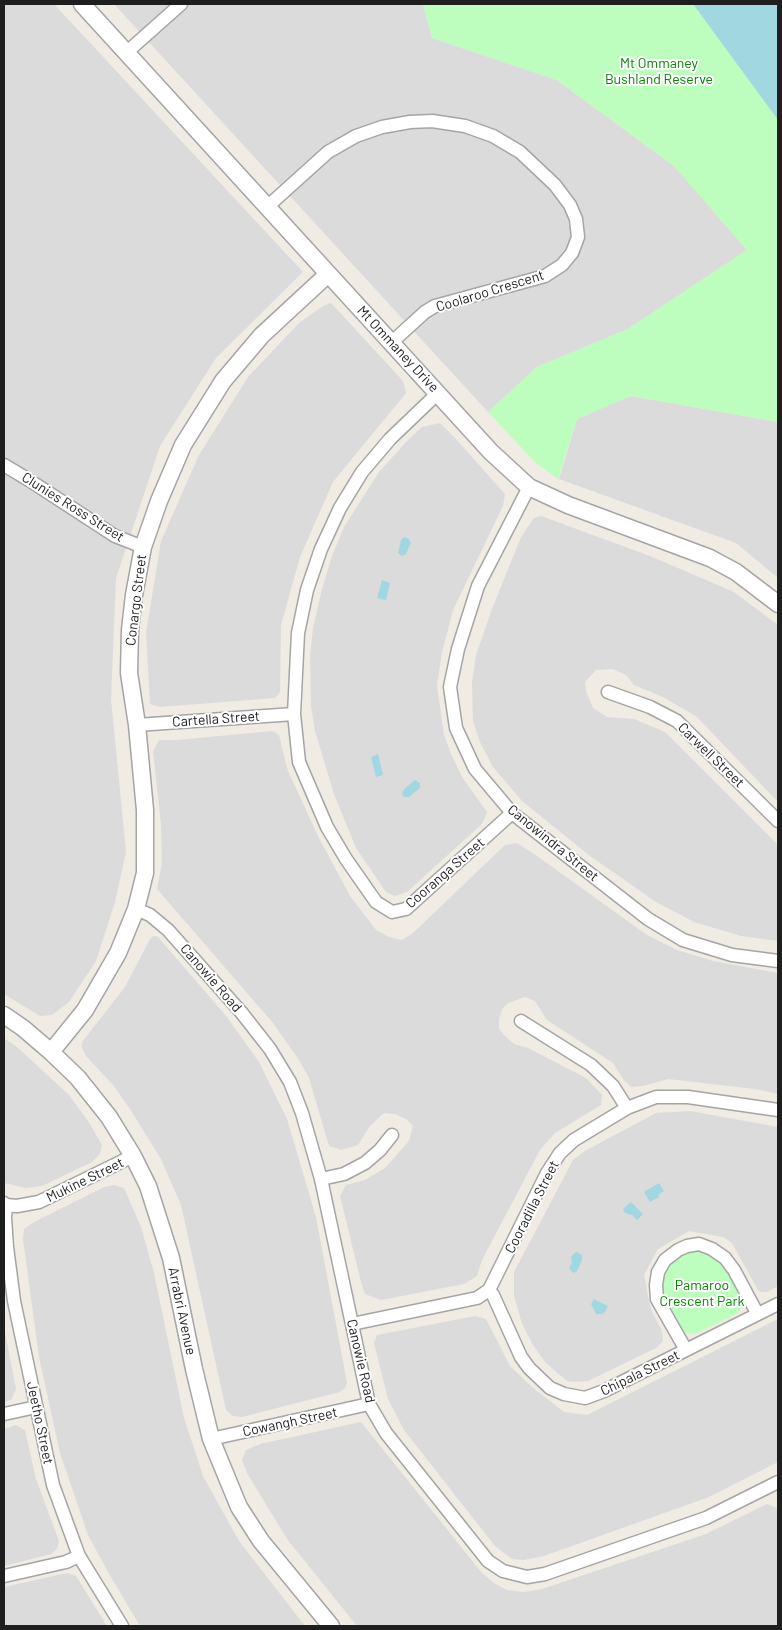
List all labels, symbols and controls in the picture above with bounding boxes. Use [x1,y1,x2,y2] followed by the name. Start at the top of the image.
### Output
[605,55,713,88] park label: Mt Ommaney Bushland Reserve
[434,267,546,315] street label: Coolaroo Crescent
[354,302,442,396] street label: Mt Ommaney Drive
[19,469,127,545] street label: Clunies Ross Street
[122,553,150,647] street label: Conargo Street
[172,708,260,730] street label: Cartella Street
[674,719,748,791] street label: Carwell Street
[504,801,602,885] street label: Canowindra Street
[402,834,488,912] street label: Cooranga Street
[177,940,245,1016] street label: Canowie Road
[44,1154,126,1206] street label: Mukine Street
[501,1158,563,1256] street label: Cooradilla Street
[164,1266,200,1356] street label: Arrabri Avenue
[659,1277,745,1310] park label: Pamaroo Crescent Park
[343,1318,379,1404] street label: Canowie Road
[598,1347,682,1399] street label: Chipala Street
[23,1380,57,1466] street label: Jeetho Street
[241,1404,339,1440] street label: Cowangh Street

